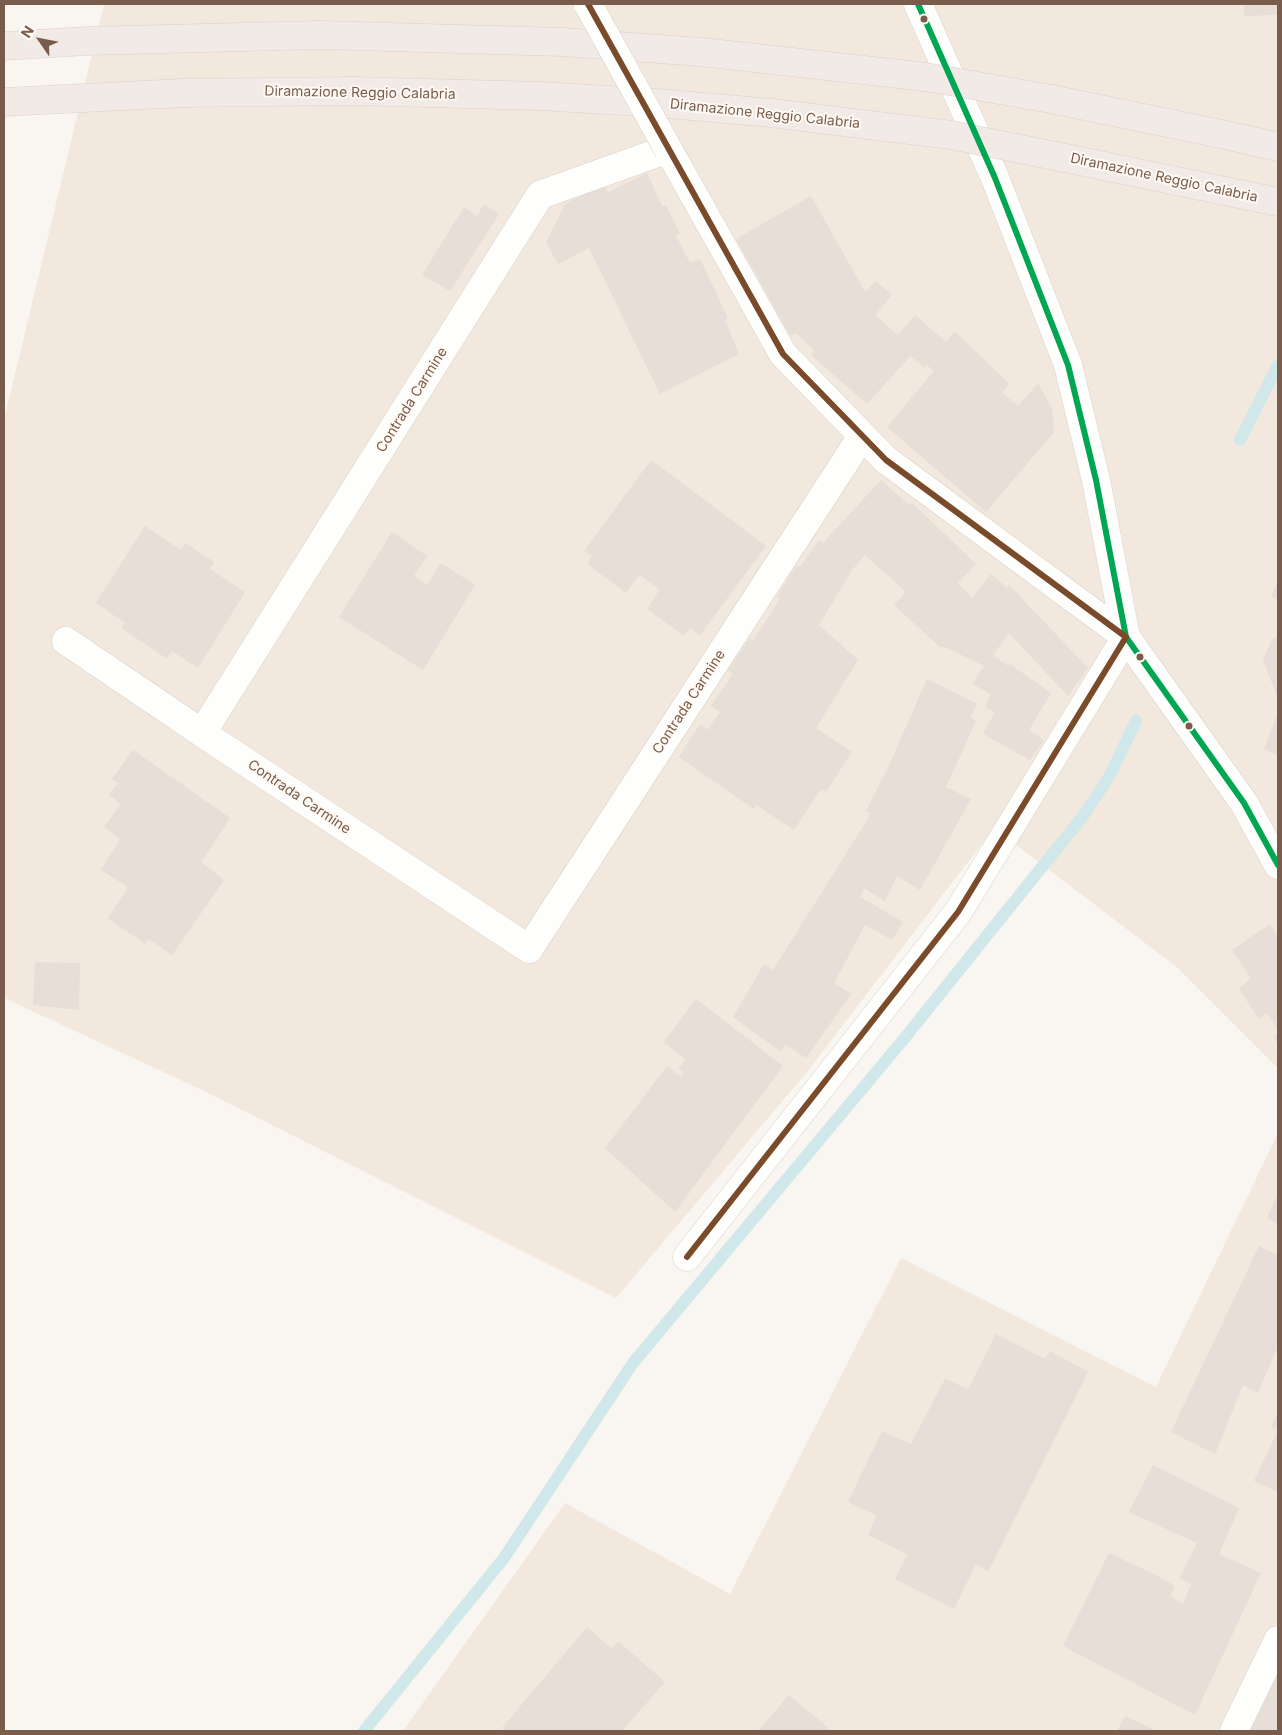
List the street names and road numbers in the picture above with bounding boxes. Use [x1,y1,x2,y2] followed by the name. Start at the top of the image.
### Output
[264,83,456,103] street label: Diramazione Reggio Calabria
[669,96,861,132] street label: Diramazione Reggio Calabria
[1069,150,1259,206] street label: Diramazione Reggio Calabria
[373,344,451,456] street label: Contrada Carmine
[649,647,729,757] street label: Contrada Carmine
[244,756,354,838] street label: Contrada Carmine

